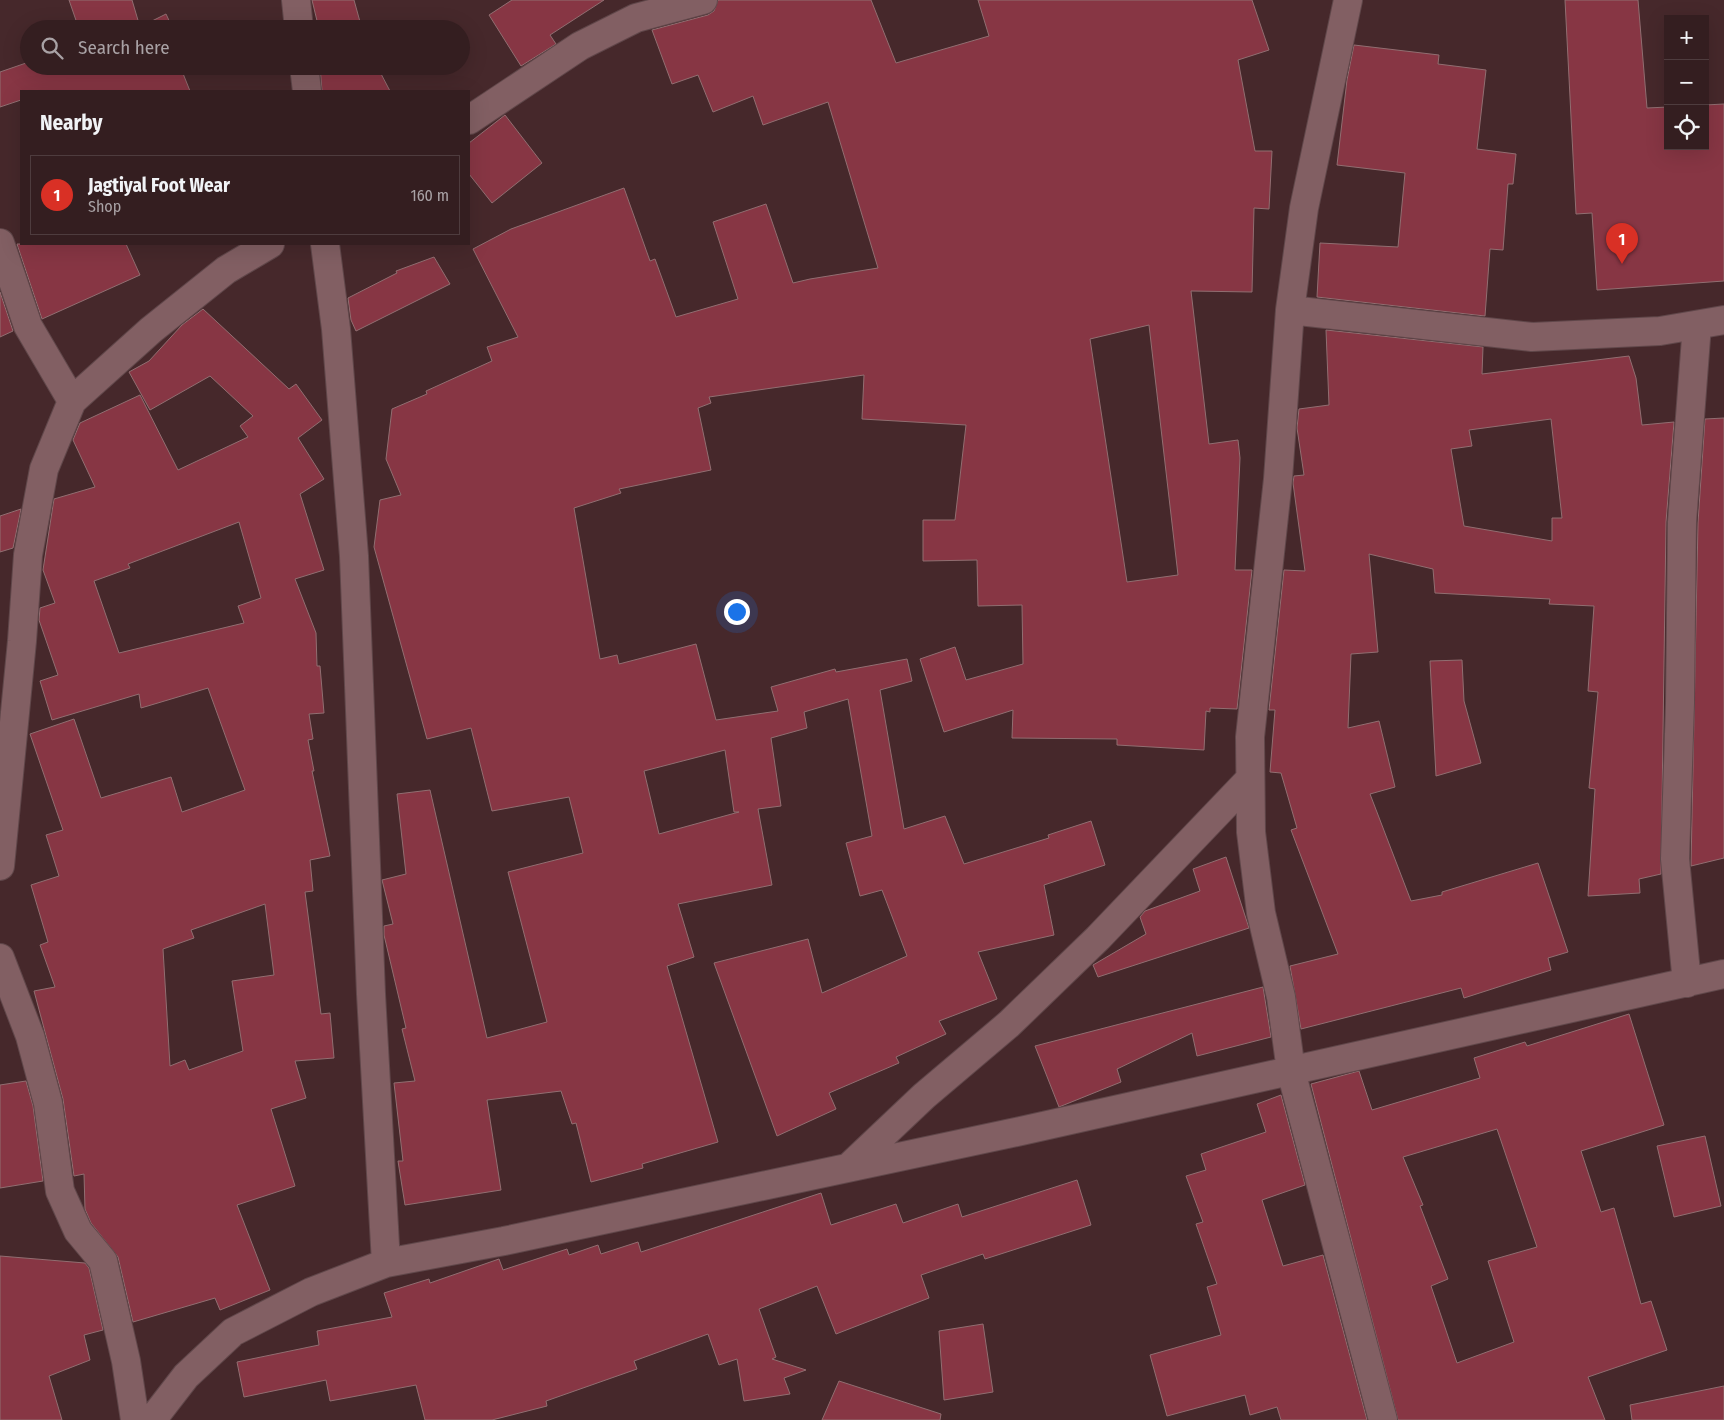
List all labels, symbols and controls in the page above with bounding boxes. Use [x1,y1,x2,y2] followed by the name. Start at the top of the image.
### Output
[1664,15,1709,150] map controls
[1664,15,1709,60] button: +
[20,20,470,75] search box
[38,34,66,62] icon: search
[78,36,170,59] text: Search here
[1664,60,1709,105] button: −
[1664,105,1709,150] button: locate
[40,110,102,136] text: Nearby
[88,174,230,197] text: Jagtiyal Foot Wear
[54,186,60,205] text: 1
[410,186,449,205] text: 160 m
[88,197,121,216] text: Shop
[1606,223,1638,264] pin: 1
[724,599,750,625] your location

